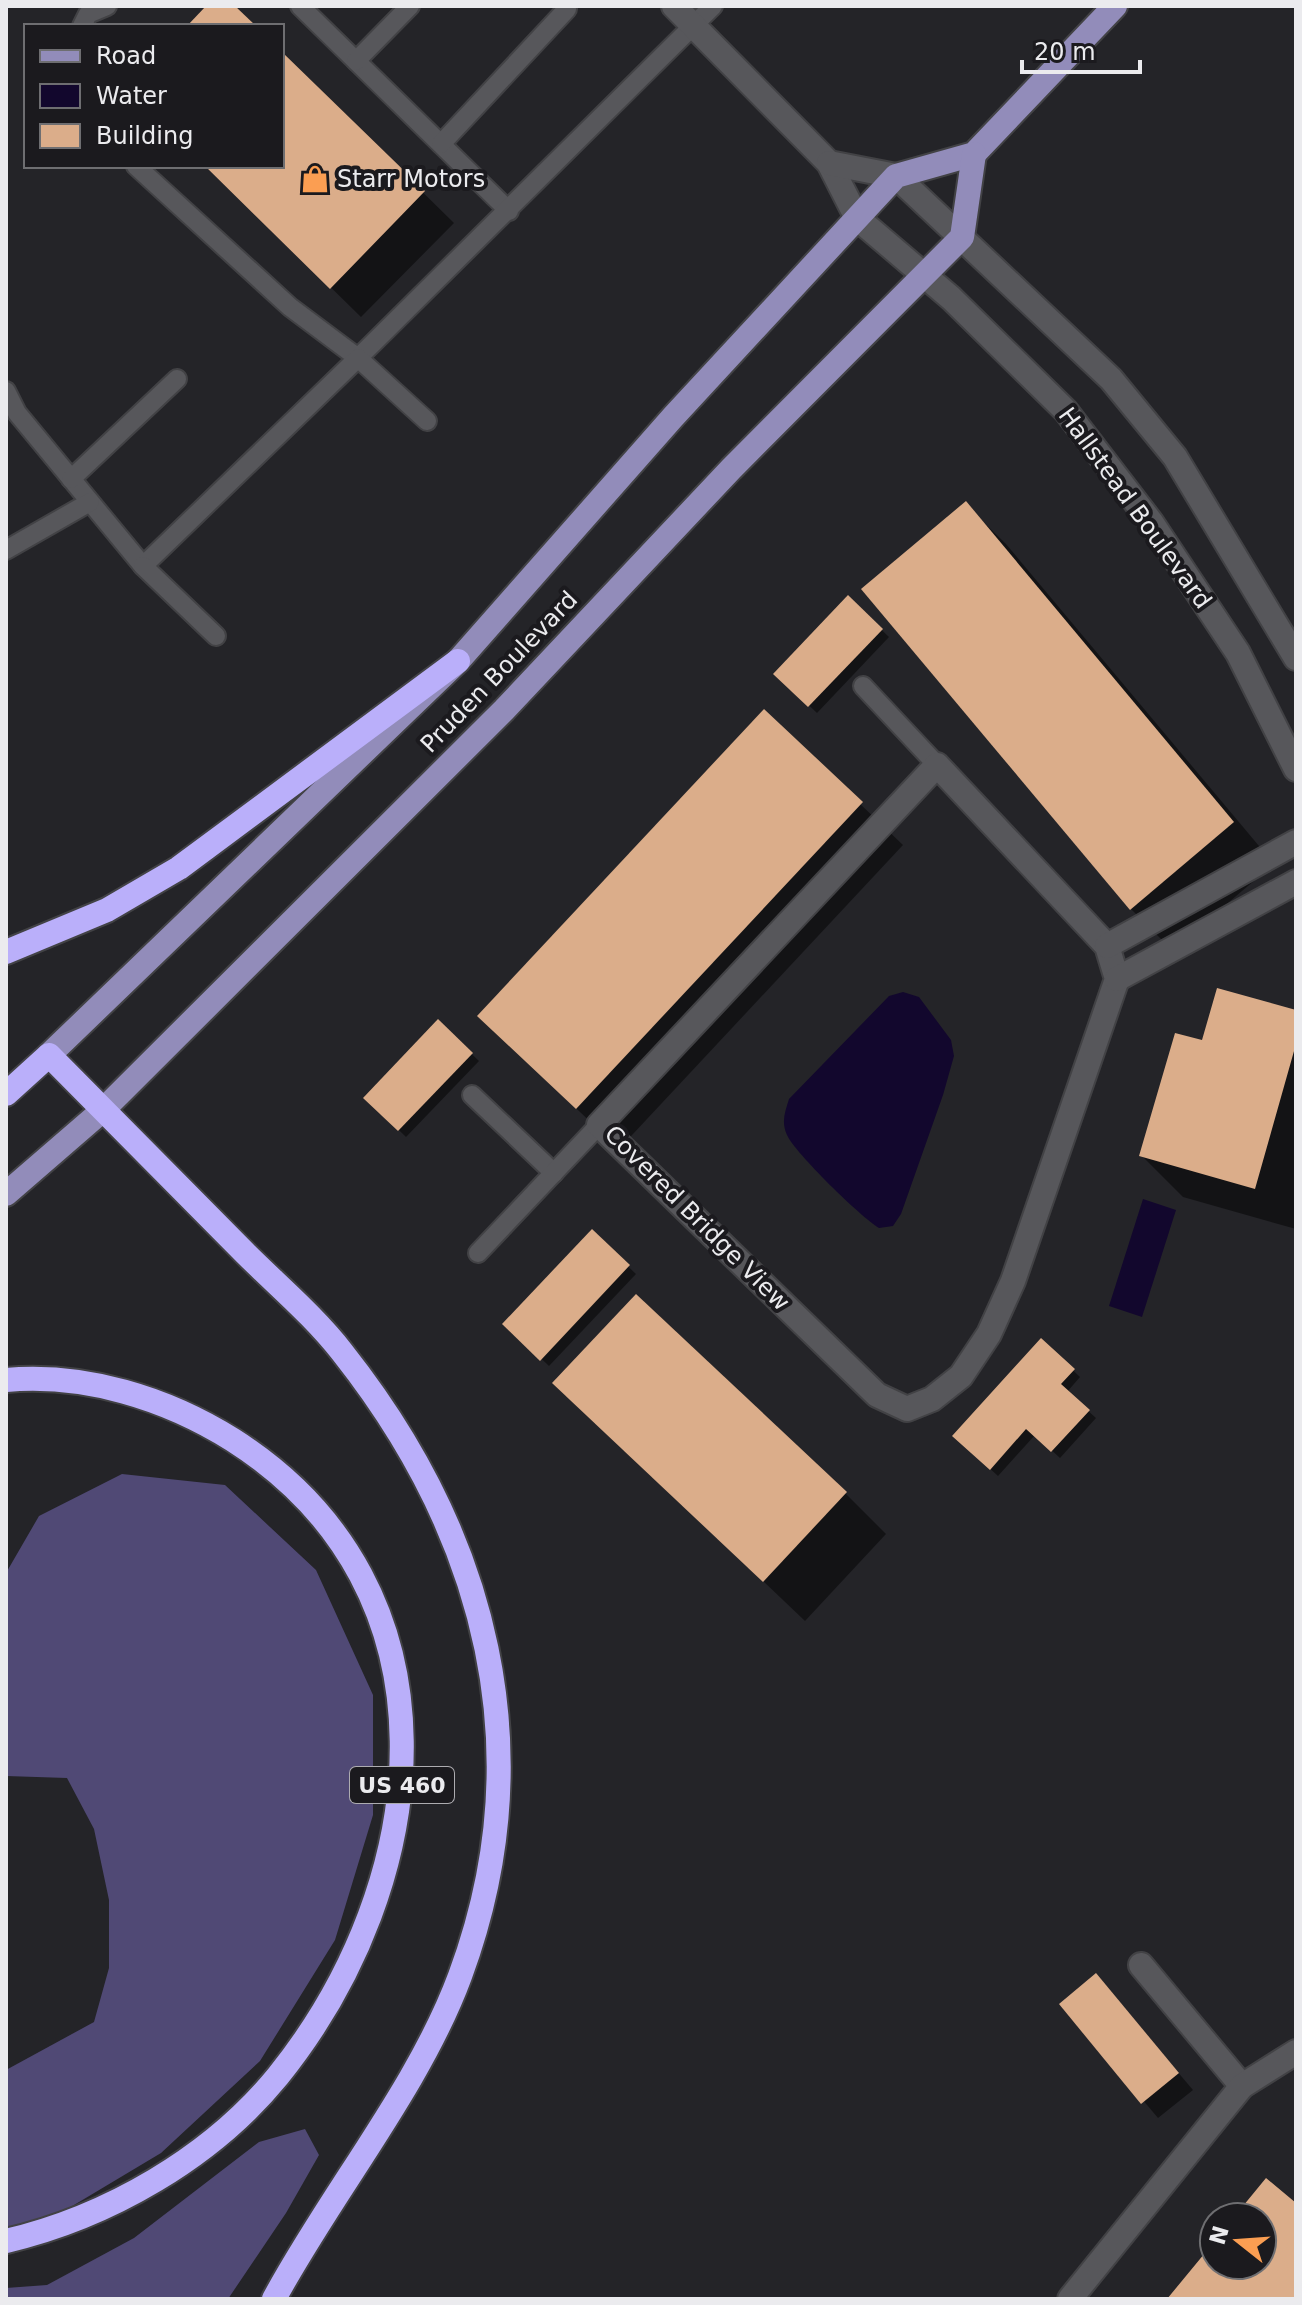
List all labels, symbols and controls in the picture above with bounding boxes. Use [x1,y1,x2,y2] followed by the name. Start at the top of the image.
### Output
[24,24,284,168] legend
[1022,24,1140,74] scale bar
[1034,38,1096,66] text: 20 m
[96,42,156,70] text: Road
[96,82,167,110] text: Water
[96,122,193,150] text: Building
[300,164,330,194] shop icon: Starr Motors
[337,165,485,193] place label: Starr Motors
[1053,402,1217,614] street label: Hallstead Boulevard
[415,586,583,758] street label: Pruden Boulevard
[599,1120,795,1316] street label: Covered Bridge View
[350,1767,454,1803] road number: US 460
[1198,2201,1278,2281] north arrow
[1205,2223,1234,2248] text: N

